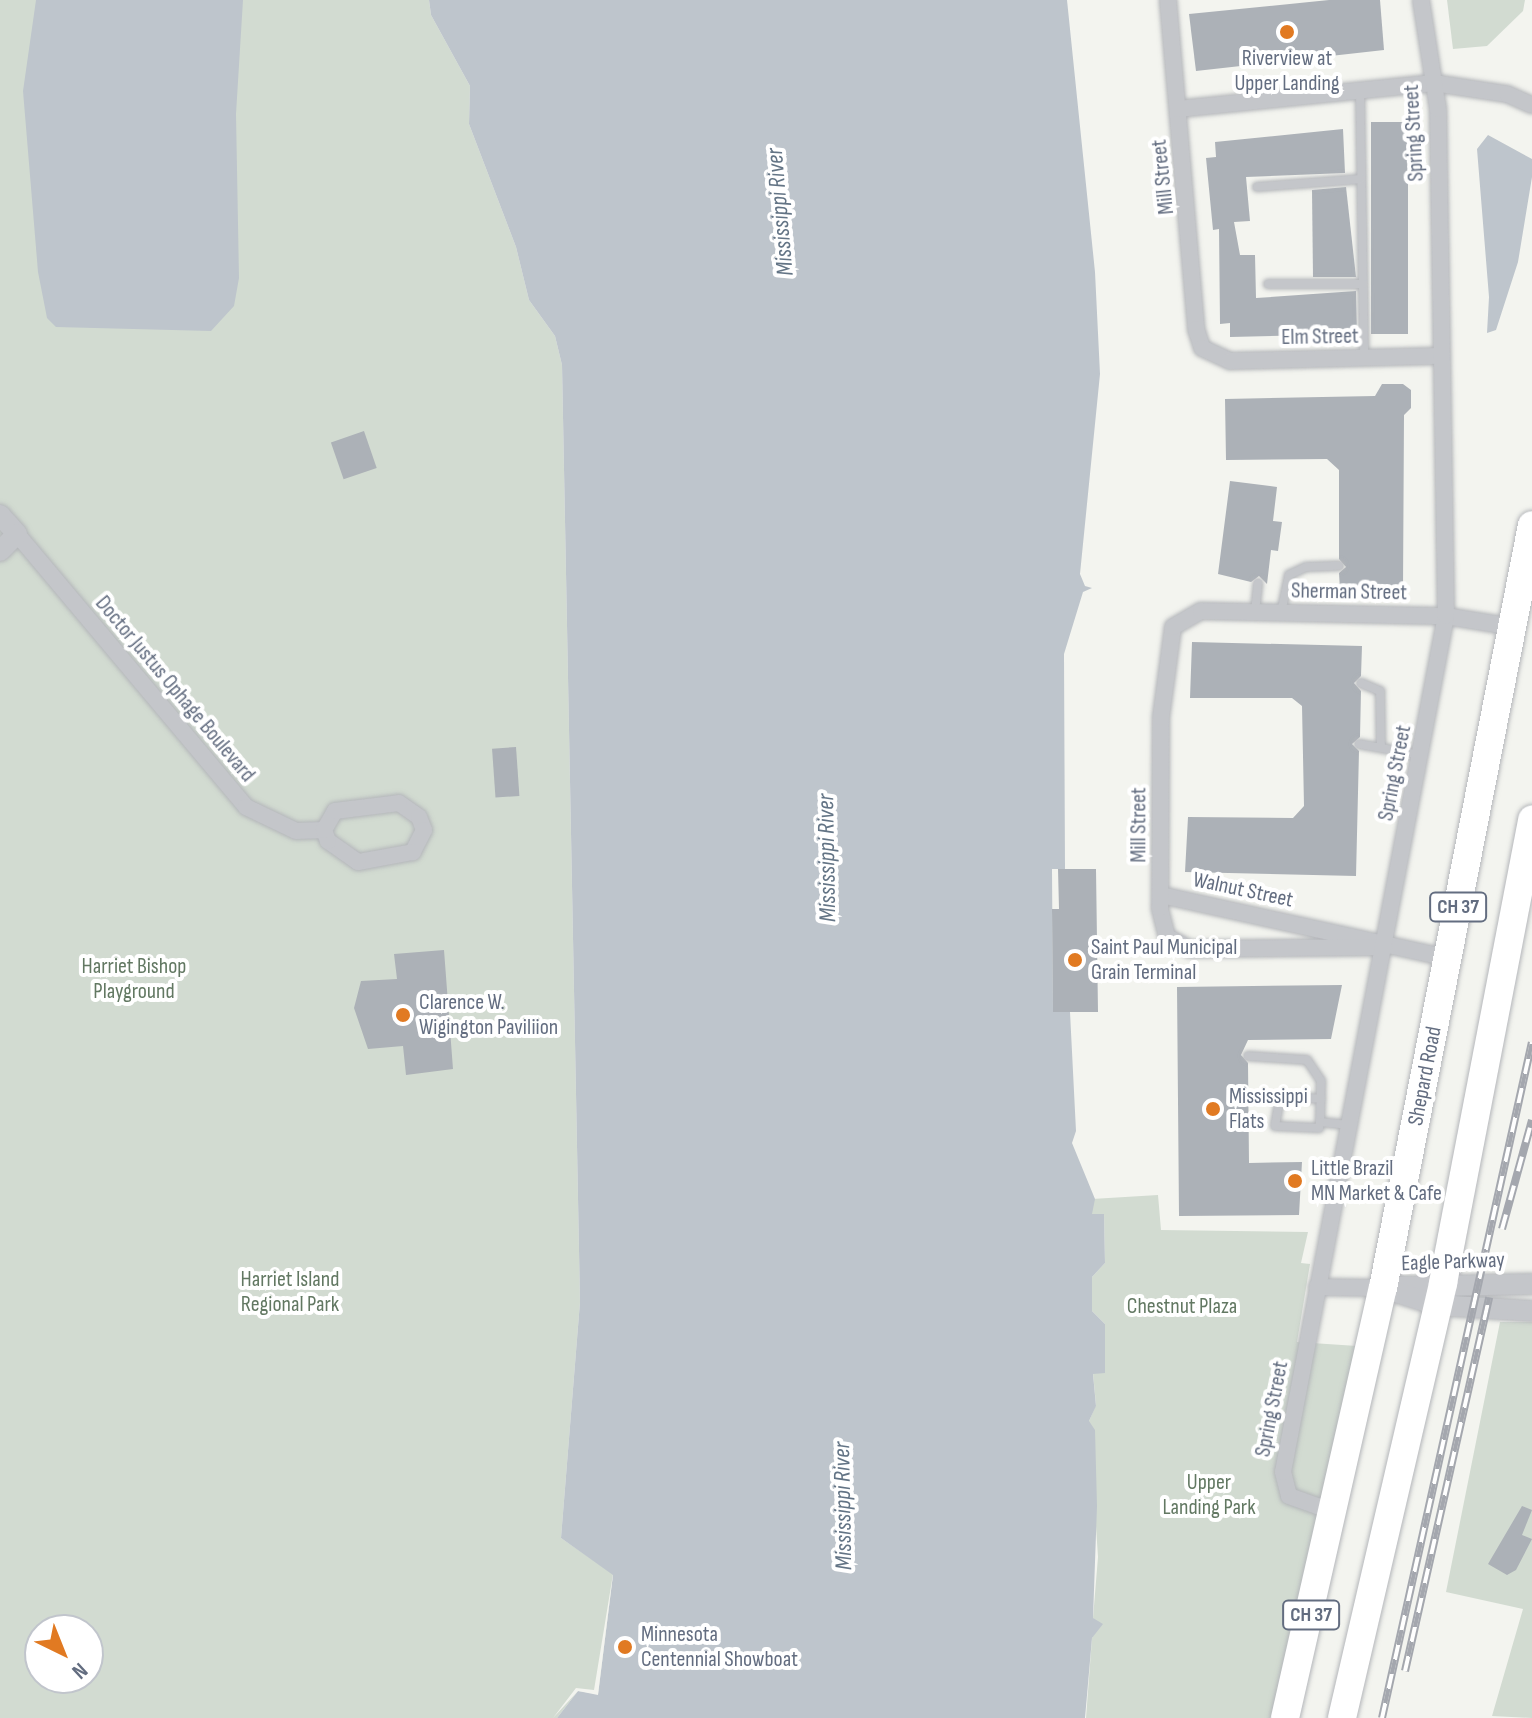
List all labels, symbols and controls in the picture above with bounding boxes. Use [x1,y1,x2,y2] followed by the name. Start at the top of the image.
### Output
[1278,23,1296,41] marker: Riverview at Upper Landing
[1234,45,1340,96] place label: Riverview at Upper Landing
[1398,84,1430,182] street label: Spring Street
[1146,138,1180,216] street label: Mill Street
[760,147,800,277] water label: Mississippi River
[1281,323,1359,351] street label: Elm Street
[1291,578,1407,606] street label: Sherman Street
[90,591,260,787] street label: Doctor Justus Ophage Boulevard
[1373,723,1417,823] street label: Spring Street
[1126,787,1152,863] street label: Mill Street
[811,794,843,922] water label: Mississippi River
[1191,867,1295,913] street label: Walnut Street
[1428,891,1488,923] road number: CH 37
[1091,934,1237,986] place label: Saint Paul Municipal Grain Terminal
[1066,951,1084,969] marker: Saint Paul Municipal Grain Terminal
[82,953,186,1004] park label: Harriet Bishop Playground
[419,989,558,1040] place label: Clarence W. Wigington Paviliion
[394,1006,412,1024] marker: Clarence W. Wigington Paviliion
[1402,1024,1448,1128] street label: Shepard Road
[1229,1083,1308,1134] place label: Mississippi Flats
[1204,1100,1222,1118] marker: Mississippi Flats
[1311,1155,1442,1206] place label: Little Brazil MN Market & Cafe
[1286,1172,1304,1190] marker: Little Brazil MN Market & Cafe
[1401,1247,1505,1277] street label: Eagle Parkway
[241,1266,339,1318] park label: Harriet Island Regional Park
[1127,1294,1237,1320] park label: Chestnut Plaza
[1250,1359,1294,1459] street label: Spring Street
[827,1442,859,1570] water label: Mississippi River
[1162,1469,1256,1520] park label: Upper Landing Park
[1281,1599,1341,1631] road number: CH 37
[24,1614,104,1694] north arrow
[641,1621,798,1672] place label: Minnesota Centennial Showboat
[616,1638,634,1656] marker: Minnesota Centennial Showboat
[66,1657,93,1684] text: N

